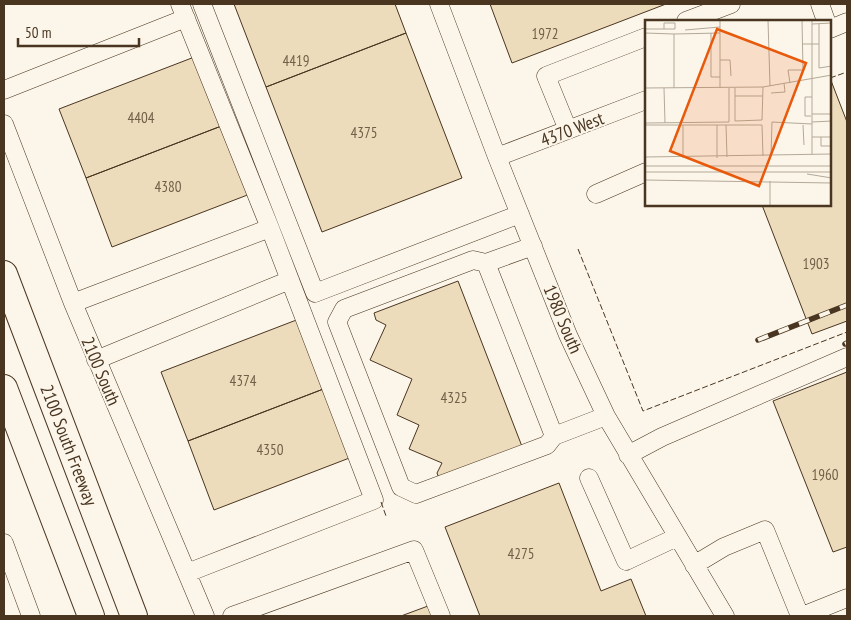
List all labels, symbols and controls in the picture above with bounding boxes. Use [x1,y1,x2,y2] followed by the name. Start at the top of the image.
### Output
[18,15,139,47] scale bar
[645,20,831,206] inset map
[25,23,51,42] text: 50 m
[531,24,559,43] house number: 1972
[282,51,310,70] house number: 4419
[537,106,607,152] street label: 4370 West
[127,108,155,127] house number: 4404
[350,123,378,142] house number: 4375
[154,177,182,196] house number: 4380
[802,254,830,273] house number: 1903
[538,281,588,357] street label: 1980 South
[76,333,126,409] street label: 2100 South
[229,371,257,390] house number: 4374
[35,381,103,509] street label: 2100 South Freeway
[440,388,468,407] house number: 4325
[256,440,284,459] house number: 4350
[811,465,839,484] house number: 1960
[507,544,535,563] house number: 4275

